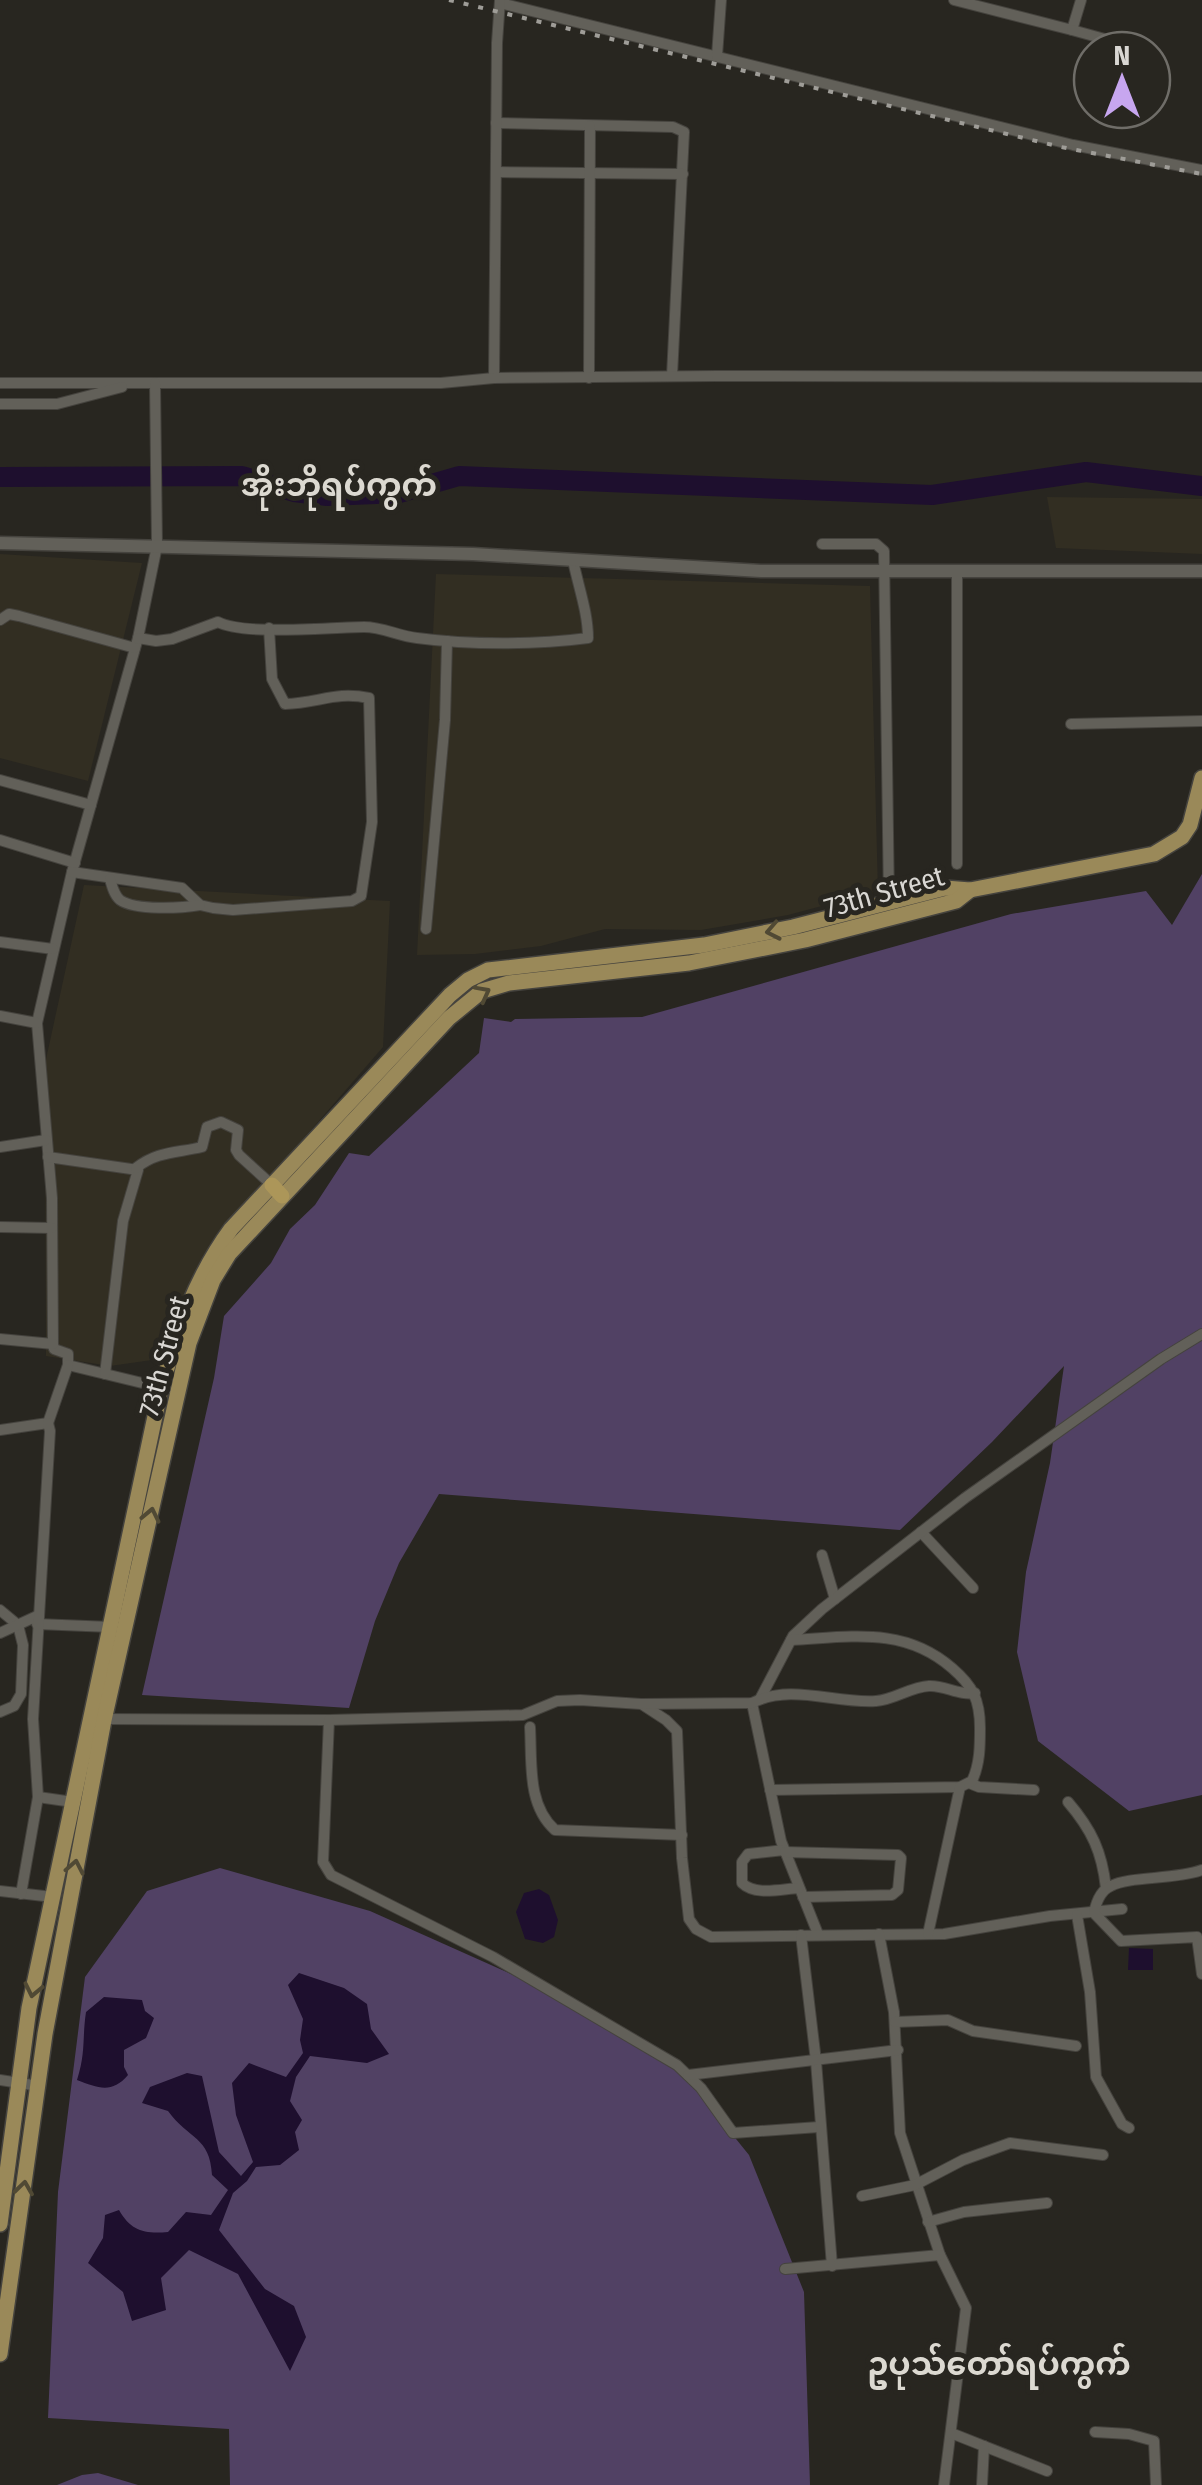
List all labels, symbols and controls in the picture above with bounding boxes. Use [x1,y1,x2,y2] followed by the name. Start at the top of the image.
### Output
[1072,30,1172,130] north arrow
[1114,39,1130,72] text: N
[241,463,437,511] district label: အိုးဘိုရပ်ကွက်
[820,859,949,925] street label: 73th Street
[765,920,782,941] one-way arrow
[473,986,491,1005] one-way arrow
[132,1291,196,1420] street label: 73th Street
[139,1507,160,1524] one-way arrow
[64,1859,85,1876] one-way arrow
[23,1981,44,1998] one-way arrow
[12,2180,33,2196] one-way arrow
[867,2342,1131,2390] district label: ဥပုသ်တော်ရပ်ကွက်

